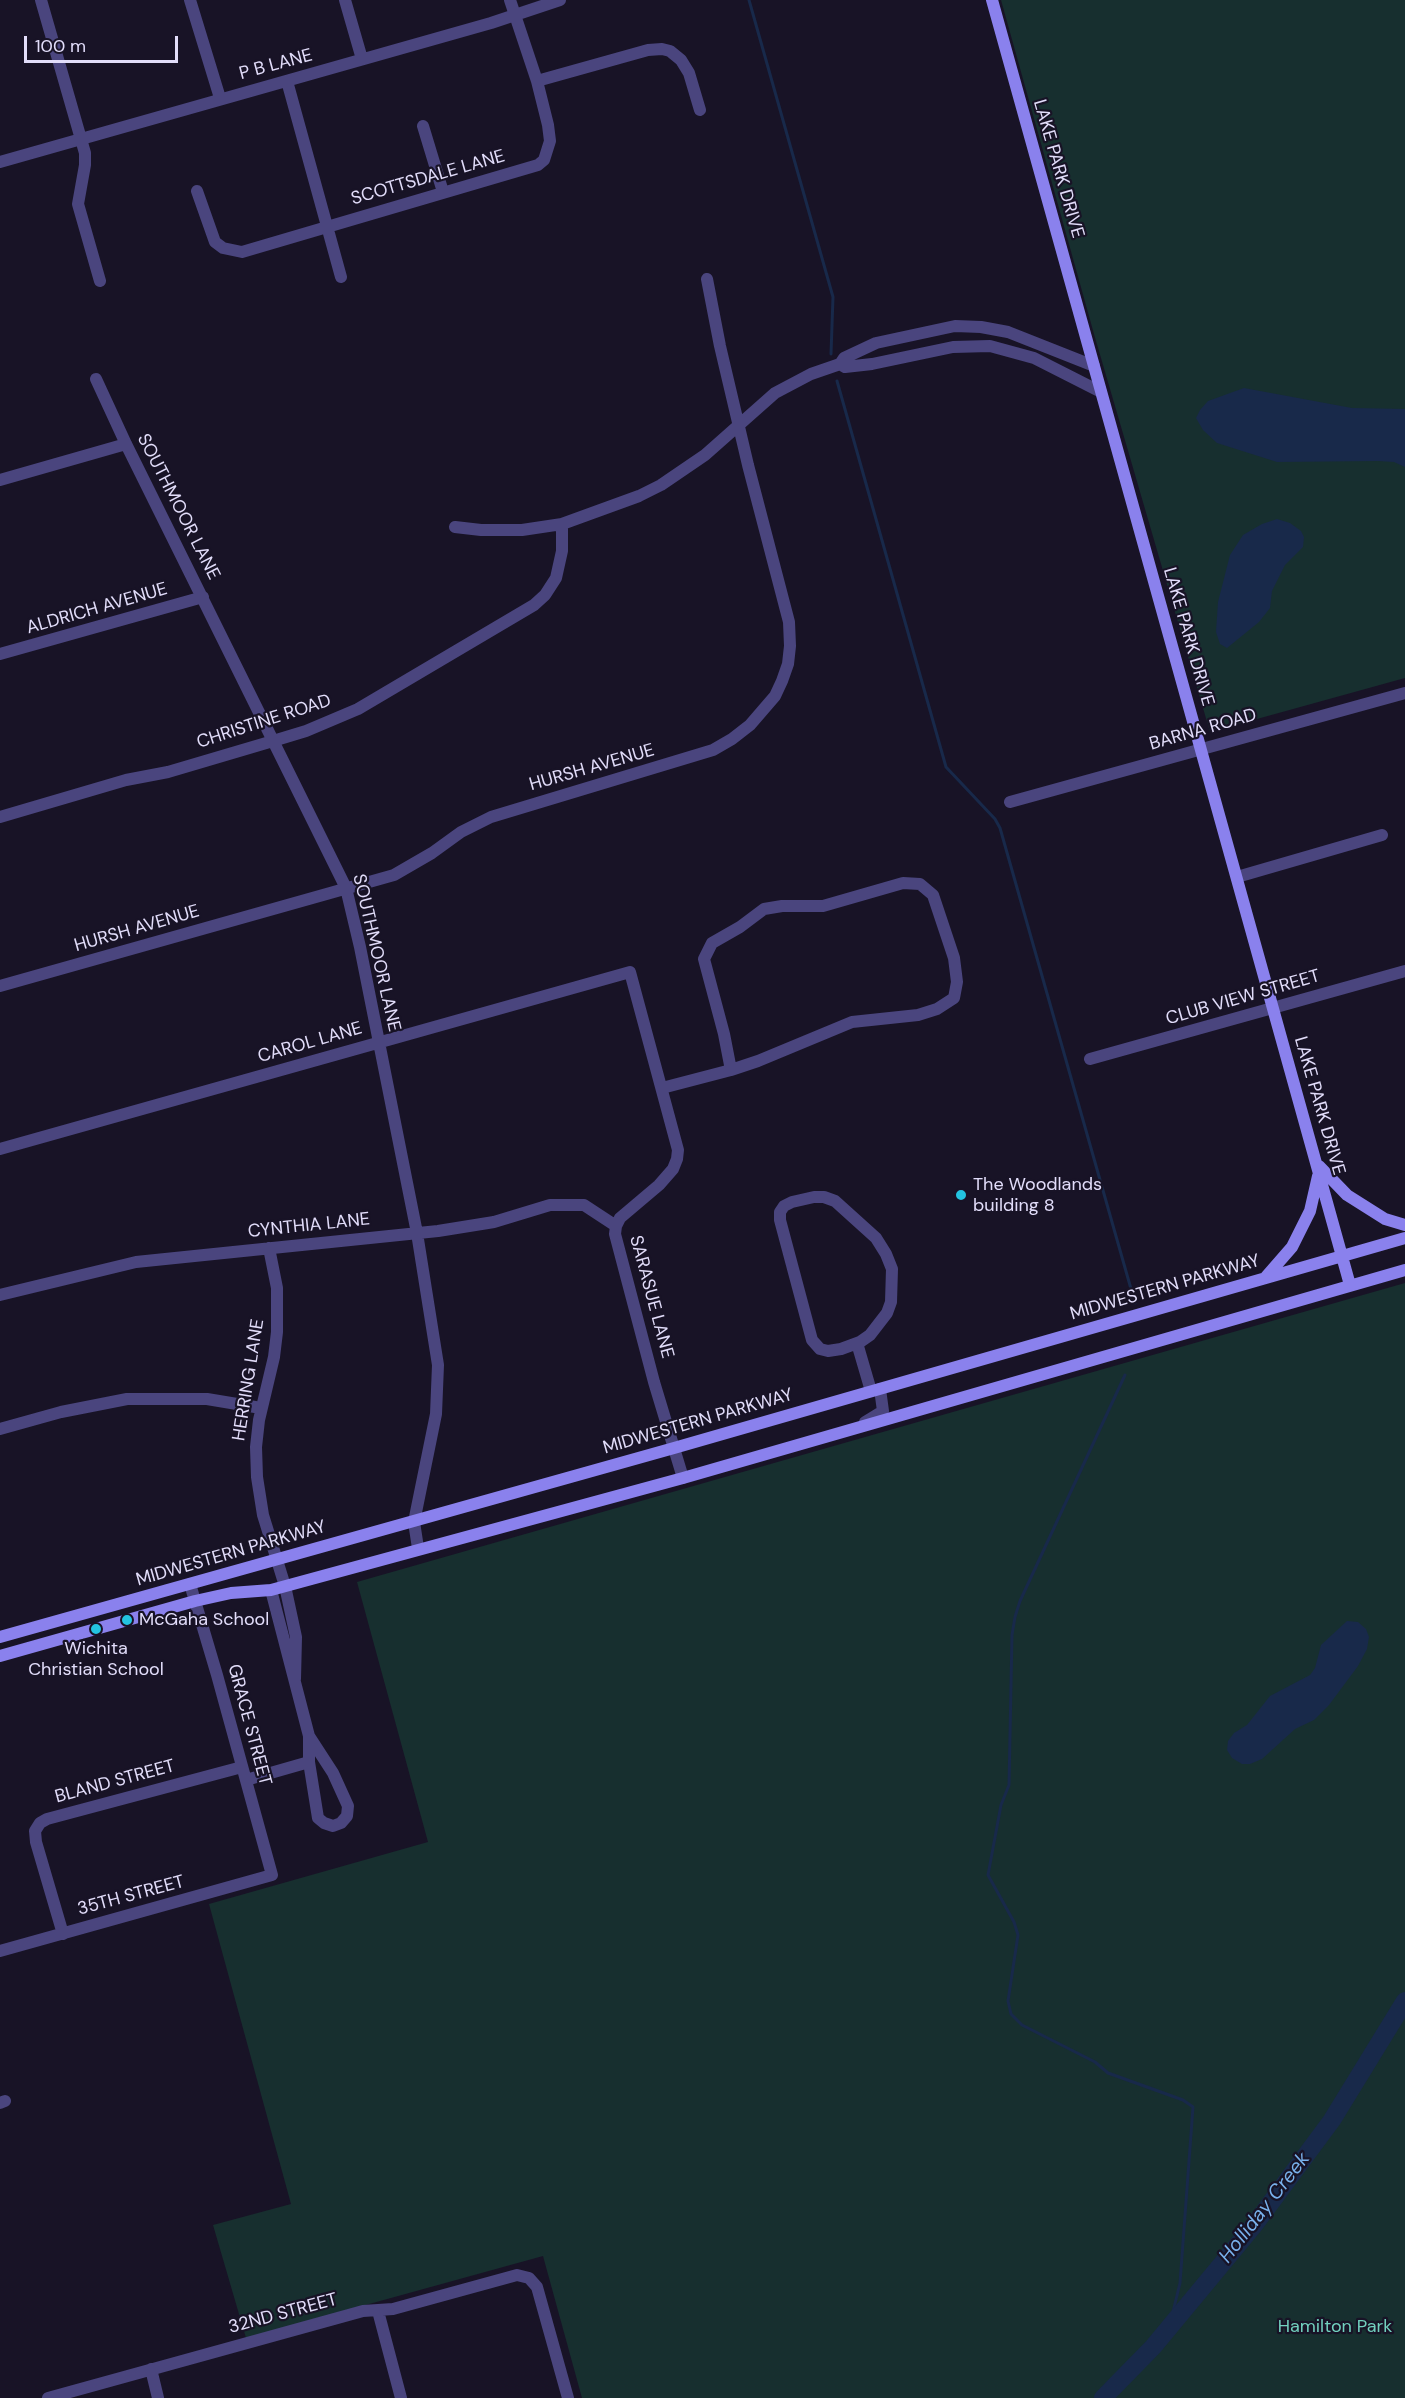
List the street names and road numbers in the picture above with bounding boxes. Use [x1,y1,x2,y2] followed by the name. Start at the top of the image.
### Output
[237,45,315,85] street label: P B LANE
[1028,97,1088,241] street label: LAKE PARK DRIVE
[349,146,507,210] street label: SCOTTSDALE LANE
[132,430,224,584] street label: SOUTHMOOR LANE
[1158,565,1218,709] street label: LAKE PARK DRIVE
[24,579,170,639] street label: ALDRICH AVENUE
[194,690,334,754] street label: CHRISTINE ROAD
[1147,704,1259,756] street label: BARNA ROAD
[527,740,657,796] street label: HURSH AVENUE
[347,872,405,1034] street label: SOUTHMOOR LANE
[72,901,202,957] street label: HURSH AVENUE
[1163,966,1323,1030] street label: CLUB VIEW STREET
[255,1018,365,1068] street label: CAROL LANE
[1289,1034,1349,1178] street label: LAKE PARK DRIVE
[247,1209,371,1243] street label: CYNTHIA LANE
[624,1233,678,1361] street label: SARASUE LANE
[1068,1251,1262,1325] street label: MIDWESTERN PARKWAY
[229,1318,269,1442] street label: HERRING LANE
[601,1385,795,1459] street label: MIDWESTERN PARKWAY
[134,1517,328,1591] street label: MIDWESTERN PARKWAY
[222,1662,276,1788] street label: GRACE STREET
[53,1756,177,1808] street label: BLAND STREET
[75,1871,187,1921] street label: 35TH STREET
[226,2289,340,2339] street label: 32ND STREET

